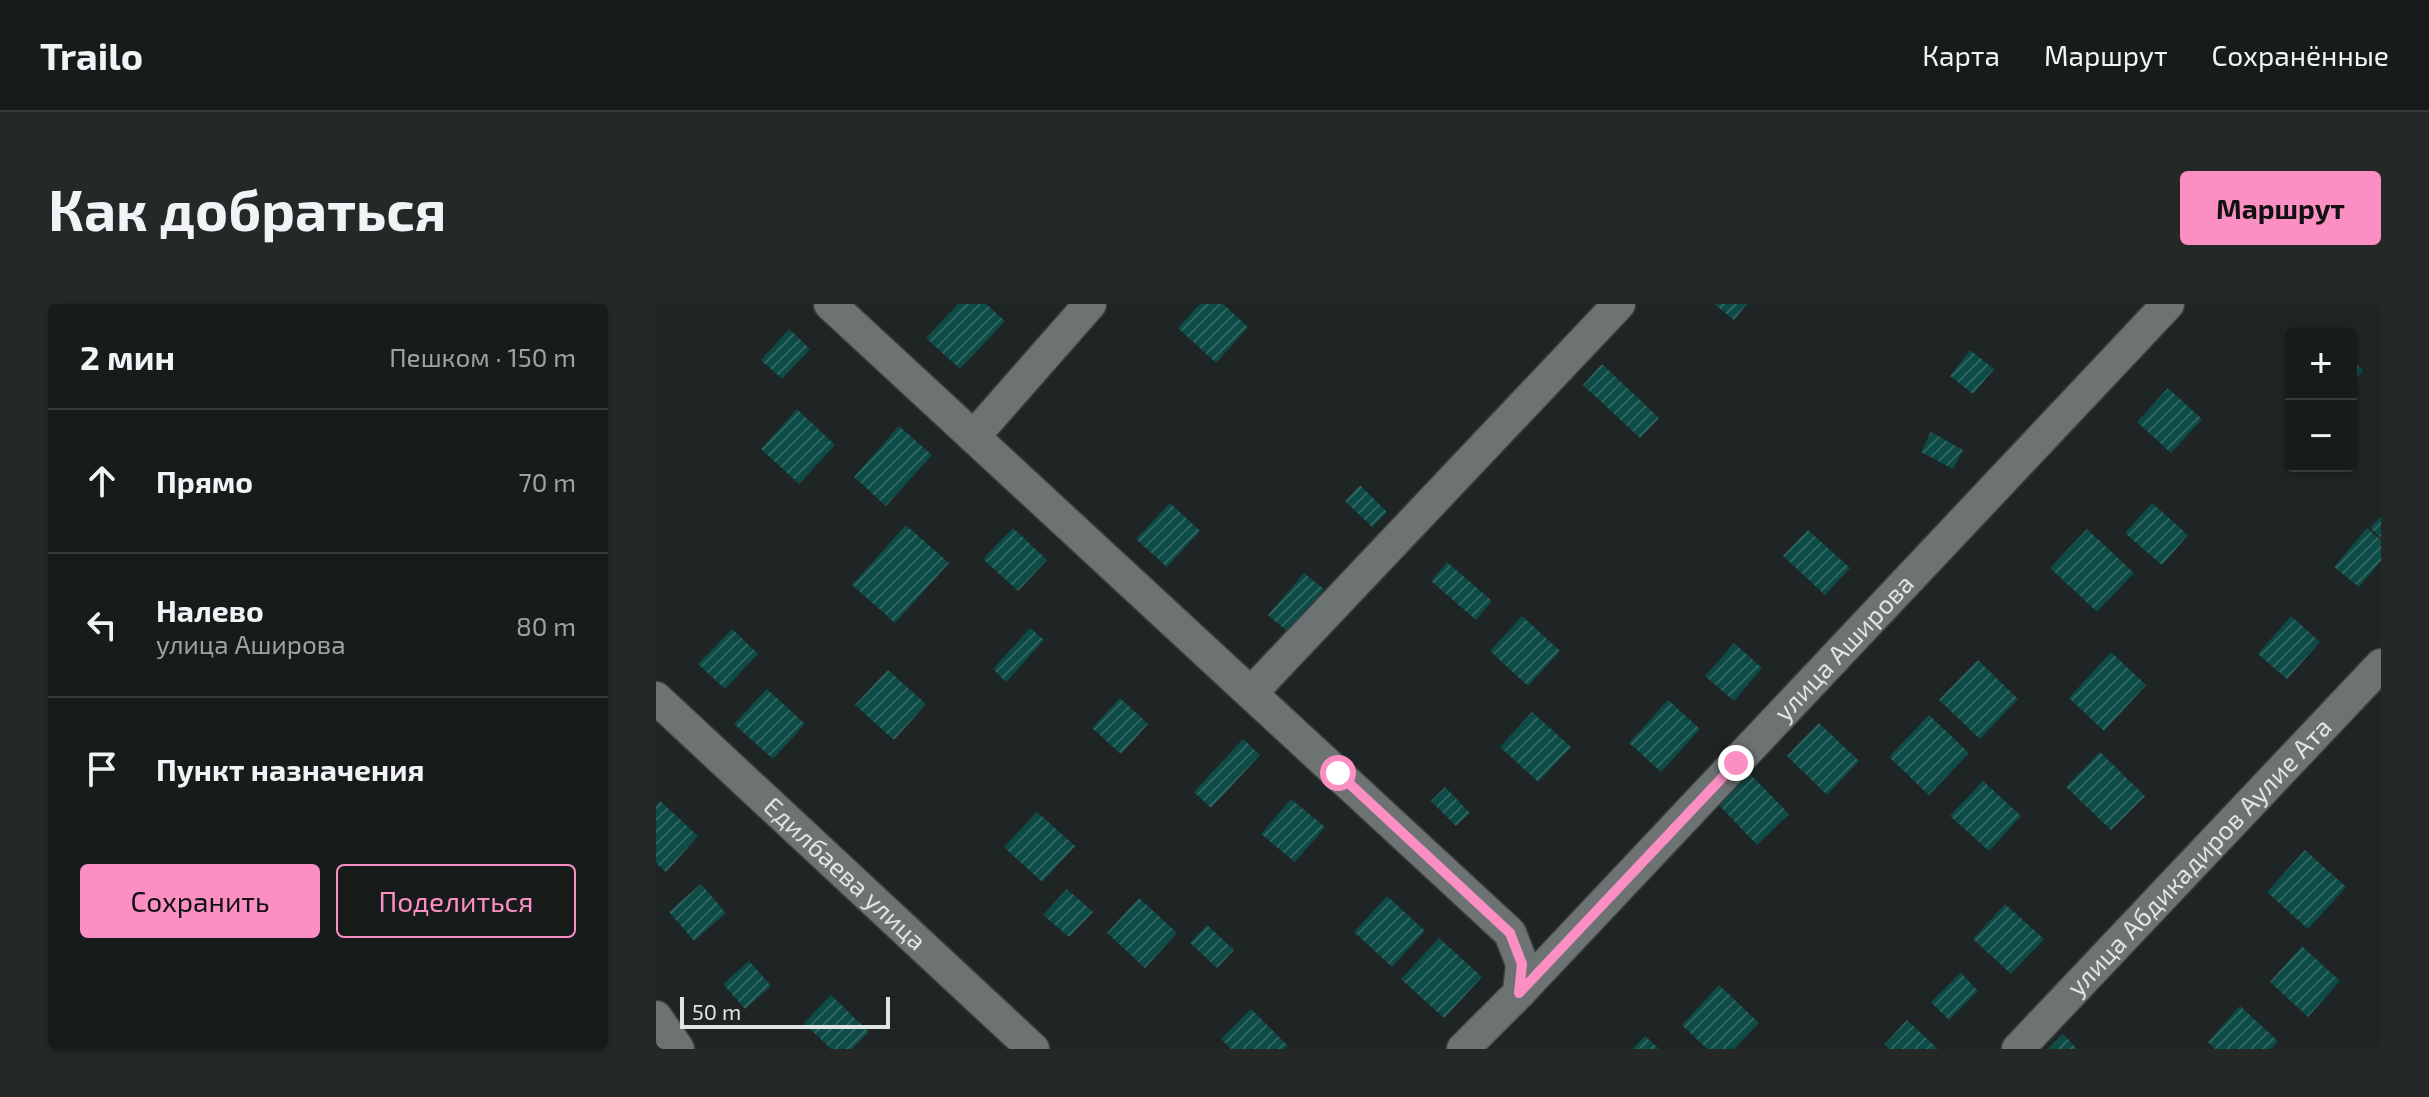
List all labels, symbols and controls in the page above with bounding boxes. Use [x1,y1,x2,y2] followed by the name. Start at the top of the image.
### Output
[40,32,143,78] text: Trailo
[1922,38,2000,72] text: Карта
[2044,38,2168,72] text: Маршрут
[2212,38,2389,72] text: Сохранённые
[2180,171,2381,245] button: Маршрут
[48,175,446,242] text: Как добраться
[2285,328,2357,472] map controls
[2285,328,2357,400] button: +
[80,336,175,377] text: 2 мин
[389,341,576,372] text: Пешком · 150 m
[2285,400,2357,472] button: −
[80,459,124,503] icon: ahead
[156,463,253,499] text: Прямо
[518,466,576,497] text: 70 m
[1767,567,1919,727] street label: улица Аширова
[156,592,264,628] text: Налево
[80,603,124,647] icon: left
[516,610,576,641] text: 80 m
[156,628,346,659] text: улица Аширова
[2060,711,2337,1002] street label: улица Абдикадиров Аулие Ата
[1718,745,1754,781] route end
[80,747,124,791] icon: arrive
[156,751,424,787] text: Пункт назначения
[1320,755,1356,791] route start
[758,790,933,956] street label: Едилбаева улица
[80,864,320,938] button: Сохранить
[336,864,576,938] button: Поделиться
[680,993,890,1029] scale bar
[692,998,741,1024] text: 50 m

